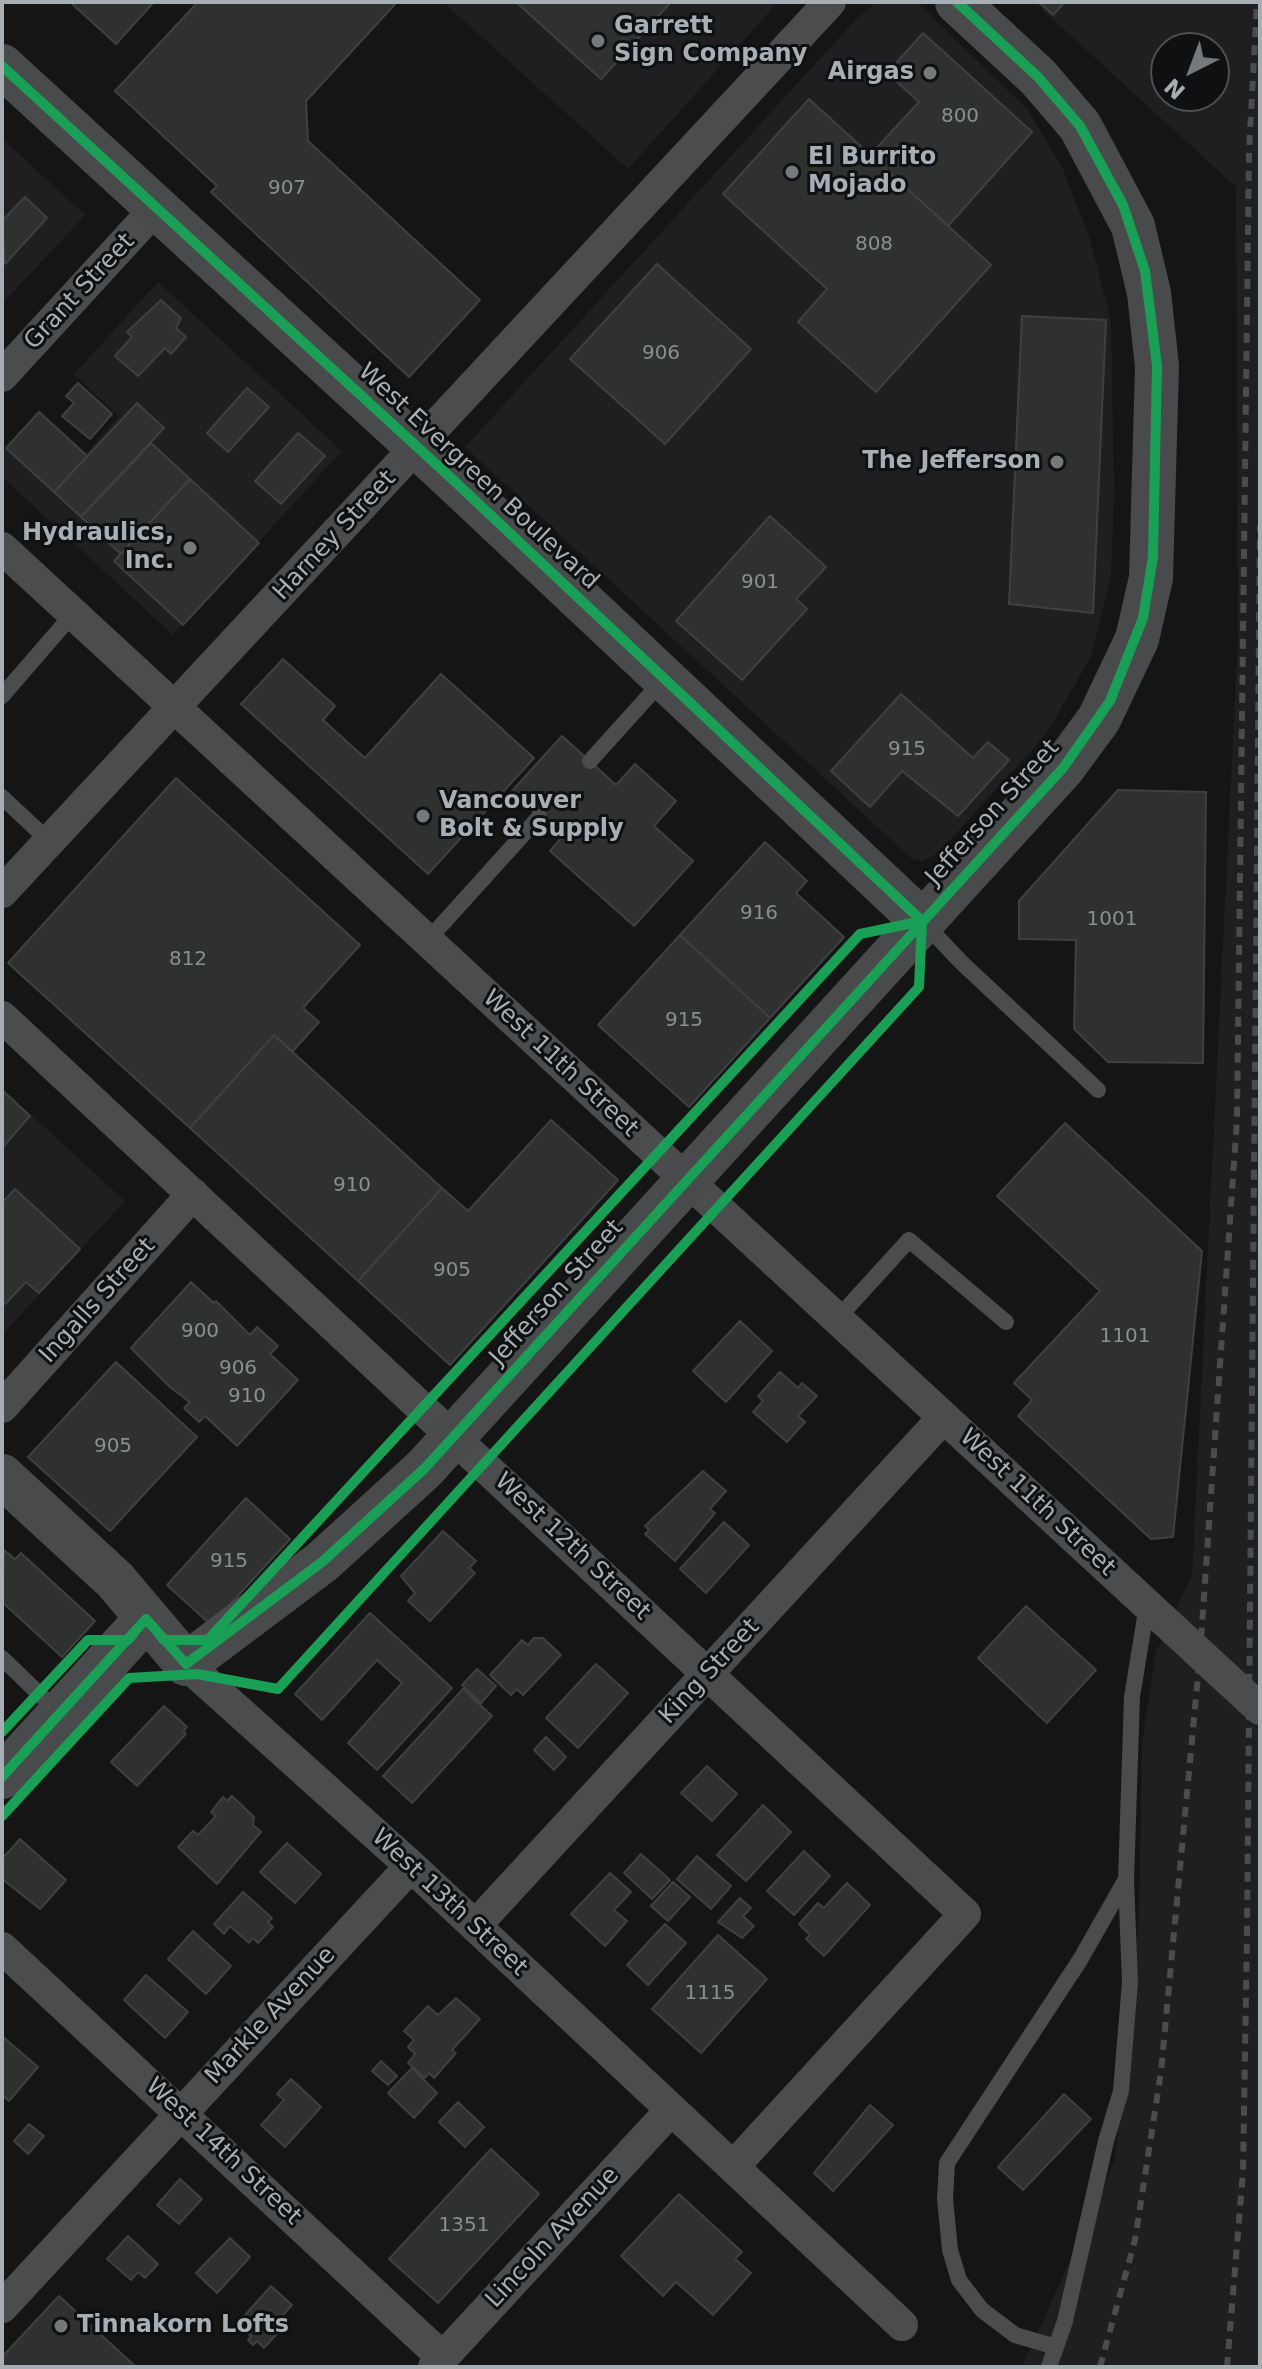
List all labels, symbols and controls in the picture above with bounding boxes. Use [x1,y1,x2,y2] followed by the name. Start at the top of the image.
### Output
[614,13,807,69] place label: Garrett Sign Company
[589,32,607,50] marker: Garrett Sign Company
[1150,32,1230,112] north arrow
[828,59,914,87] place label: Airgas
[921,64,939,82] marker: Airgas
[1160,73,1190,104] text: N
[941,105,979,129] house number: 800
[808,144,936,200] place label: El Burrito Mojado
[783,163,801,181] marker: El Burrito Mojado
[268,177,306,201] house number: 907
[19,228,141,356] street label: Grant Street
[855,233,893,257] house number: 808
[642,342,680,366] house number: 906
[352,358,604,596] street label: West Evergreen Boulevard
[862,448,1041,476] place label: The Jefferson
[1048,453,1066,471] marker: The Jefferson
[268,465,402,607] street label: Harney Street
[22,520,174,576] place label: Hydraulics, Inc.
[181,539,199,557] marker: Hydraulics, Inc.
[741,571,779,595] house number: 901
[920,734,1066,892] street label: Jefferson Street
[888,738,926,762] house number: 915
[439,788,624,844] place label: Vancouver Bolt & Supply
[414,807,432,825] marker: Vancouver Bolt & Supply
[740,902,778,926] house number: 916
[1087,908,1137,932] house number: 1001
[169,948,207,972] house number: 812
[476,984,644,1144] street label: West 11th Street
[665,1009,703,1033] house number: 915
[333,1174,371,1198] house number: 910
[484,1214,630,1372] street label: Jefferson Street
[34,1232,162,1370] street label: Ingalls Street
[433,1259,471,1283] house number: 905
[181,1320,219,1344] house number: 900
[1100,1325,1150,1349] house number: 1101
[219,1357,257,1381] house number: 906
[228,1385,266,1409] house number: 910
[953,1423,1121,1583] street label: West 11th Street
[94,1435,132,1459] house number: 905
[488,1467,656,1627] street label: West 12th Street
[210,1550,248,1574] house number: 915
[654,1613,766,1731] street label: King Street
[365,1823,533,1983] street label: West 13th Street
[200,1941,342,2091] street label: Markle Avenue
[685,1982,735,2006] house number: 1115
[139,2072,307,2232] street label: West 14th Street
[480,2162,626,2314] street label: Lincoln Avenue
[439,2214,489,2238] house number: 1351
[77,2312,289,2340] place label: Tinnakorn Lofts
[52,2317,70,2335] marker: Tinnakorn Lofts

